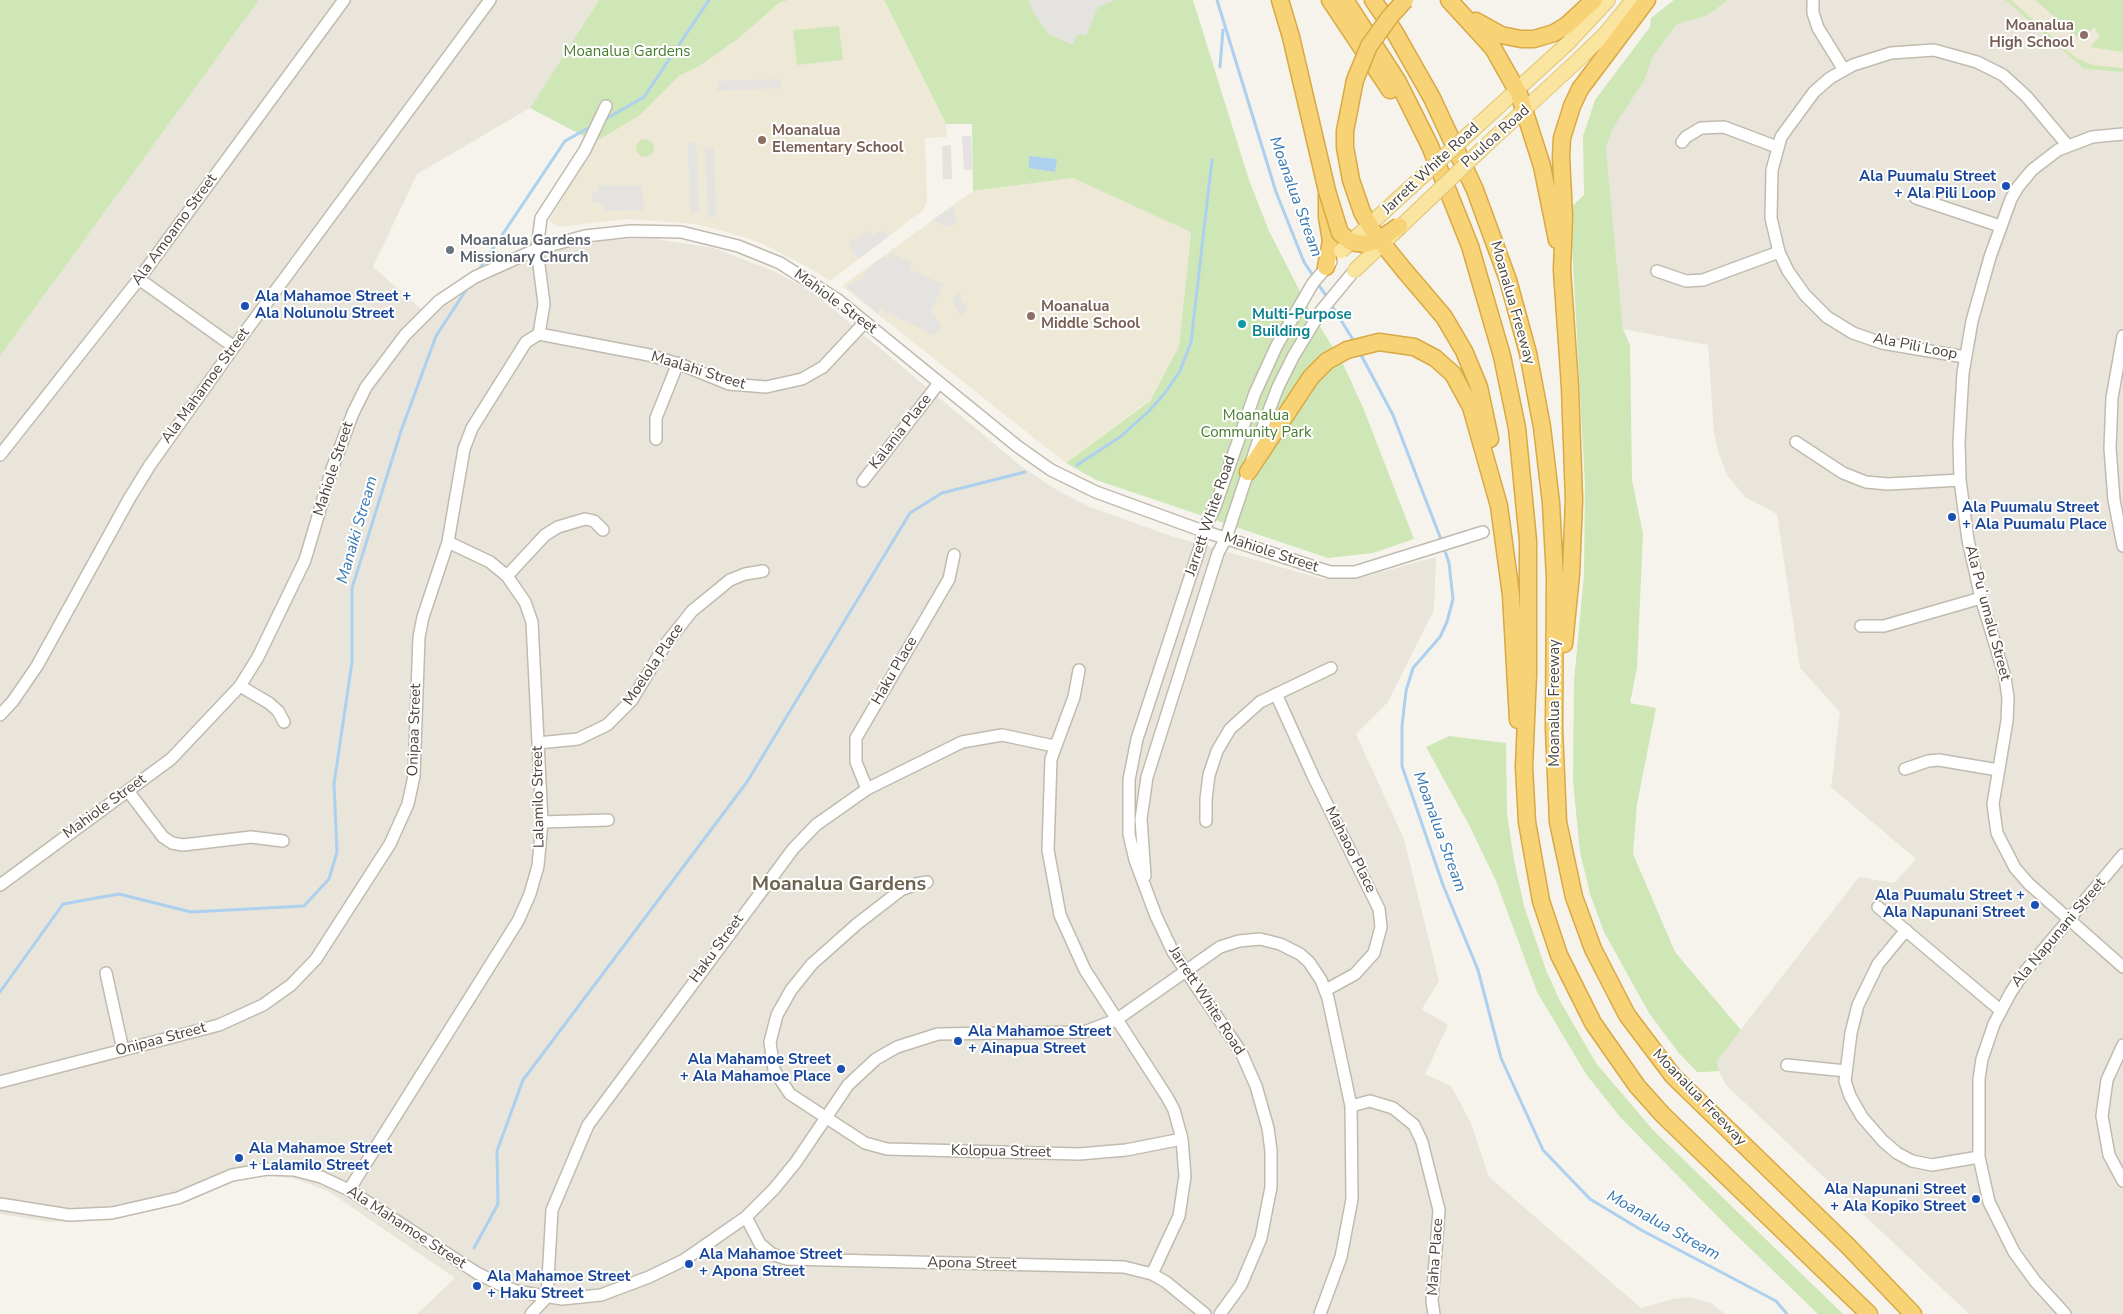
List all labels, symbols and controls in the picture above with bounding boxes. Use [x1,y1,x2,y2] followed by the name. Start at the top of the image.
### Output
[1989,17,2074,52] place label: Moanalua High School
[2078,29,2090,41] marker: Moanalua High School
[564,43,690,61] park label: Moanalua Gardens
[1458,102,1534,172] street label: Puuloa Road
[1379,119,1483,219] street label: Jarrett White Road
[772,122,903,157] place label: Moanalua Elementary School
[756,134,768,146] marker: Moanalua Elementary School
[1264,134,1326,260] water label: Moanalua Stream
[1859,168,1996,203] place label: Ala Puumalu Street + Ala Pili Loop
[129,171,221,289] street label: Ala Amoamo Street
[2000,180,2012,192] marker: Ala Puumalu Street + Ala Pili Loop
[460,232,591,267] place label: Moanalua Gardens Missionary Church
[1486,239,1538,367] street label: Moanalua Freeway
[444,244,456,256] marker: Moanalua Gardens Missionary Church
[790,266,880,338] street label: Mahiole Street
[255,288,411,323] place label: Ala Mahamoe Street + Ala Nolunolu Street
[1041,298,1140,333] place label: Moanalua Middle School
[239,300,251,312] marker: Ala Mahamoe Street + Ala Nolunolu Street
[1252,306,1352,341] place label: Multi-Purpose Building
[1025,310,1037,322] marker: Moanalua Middle School
[1236,318,1248,330] marker: Multi-Purpose Building
[158,325,254,447] street label: Ala Mahamoe Street
[1871,330,1959,364] street label: Ala Pili Loop
[649,348,747,394] street label: Maalahi Street
[866,391,936,473] street label: Kalania Place
[1201,407,1311,442] park label: Moanalua Community Park
[310,420,358,518] street label: Mahiole Street
[1182,453,1240,579] street label: Jarrett White Road
[333,474,383,586] water label: Manaiki Stream
[1962,499,2107,534] place label: Ala Puumalu Street + Ala Puumalu Place
[1946,511,1958,523] marker: Ala Puumalu Street + Ala Puumalu Place
[1222,529,1320,577] street label: Mahiole Street
[1960,543,2014,683] street label: Ala Puʻumalu Street
[620,621,688,709] street label: Moelola Place
[868,634,922,708] street label: Haku Place
[1546,639,1564,767] street label: Moanalua Freeway
[404,683,426,777] street label: Onipaa Street
[529,746,549,848] street label: Lalamilo Street
[1408,769,1470,895] water label: Moanalua Stream
[60,771,150,843] street label: Mahiole Street
[1321,804,1379,896] street label: Mahaoo Place
[752,873,926,897] district label: Moanalua Gardens
[2008,875,2110,991] street label: Ala Napunani Street
[1875,887,2025,922] place label: Ala Puumalu Street + Ala Napunani Street
[2029,899,2041,911] marker: Ala Puumalu Street + Ala Napunani Street
[686,911,748,987] street label: Haku Street
[1164,943,1248,1059] street label: Jarrett White Road
[114,1019,208,1061] street label: Onipaa Street
[968,1023,1111,1058] place label: Ala Mahamoe Street + Ainapua Street
[952,1035,964,1047] marker: Ala Mahamoe Street + Ainapua Street
[1648,1046,1750,1150] street label: Moanalua Freeway
[680,1051,831,1086] place label: Ala Mahamoe Street + Ala Mahamoe Place
[835,1063,847,1075] marker: Ala Mahamoe Street + Ala Mahamoe Place
[249,1140,392,1175] place label: Ala Mahamoe Street + Lalamilo Street
[951,1142,1051,1162] street label: Kolopua Street
[233,1152,245,1164] marker: Ala Mahamoe Street + Lalamilo Street
[1824,1181,1966,1216] place label: Ala Napunani Street + Ala Kopiko Street
[343,1183,469,1273] street label: Ala Mahamoe Street
[1603,1187,1723,1265] water label: Moanalua Stream
[1970,1193,1982,1205] marker: Ala Napunani Street + Ala Kopiko Street
[1424,1218,1448,1296] street label: Maha Place
[699,1246,842,1281] place label: Ala Mahamoe Street + Apona Street
[927,1254,1017,1274] street label: Apona Street
[683,1258,695,1270] marker: Ala Mahamoe Street + Apona Street
[487,1268,630,1303] place label: Ala Mahamoe Street + Haku Street
[471,1280,483,1292] marker: Ala Mahamoe Street + Haku Street

